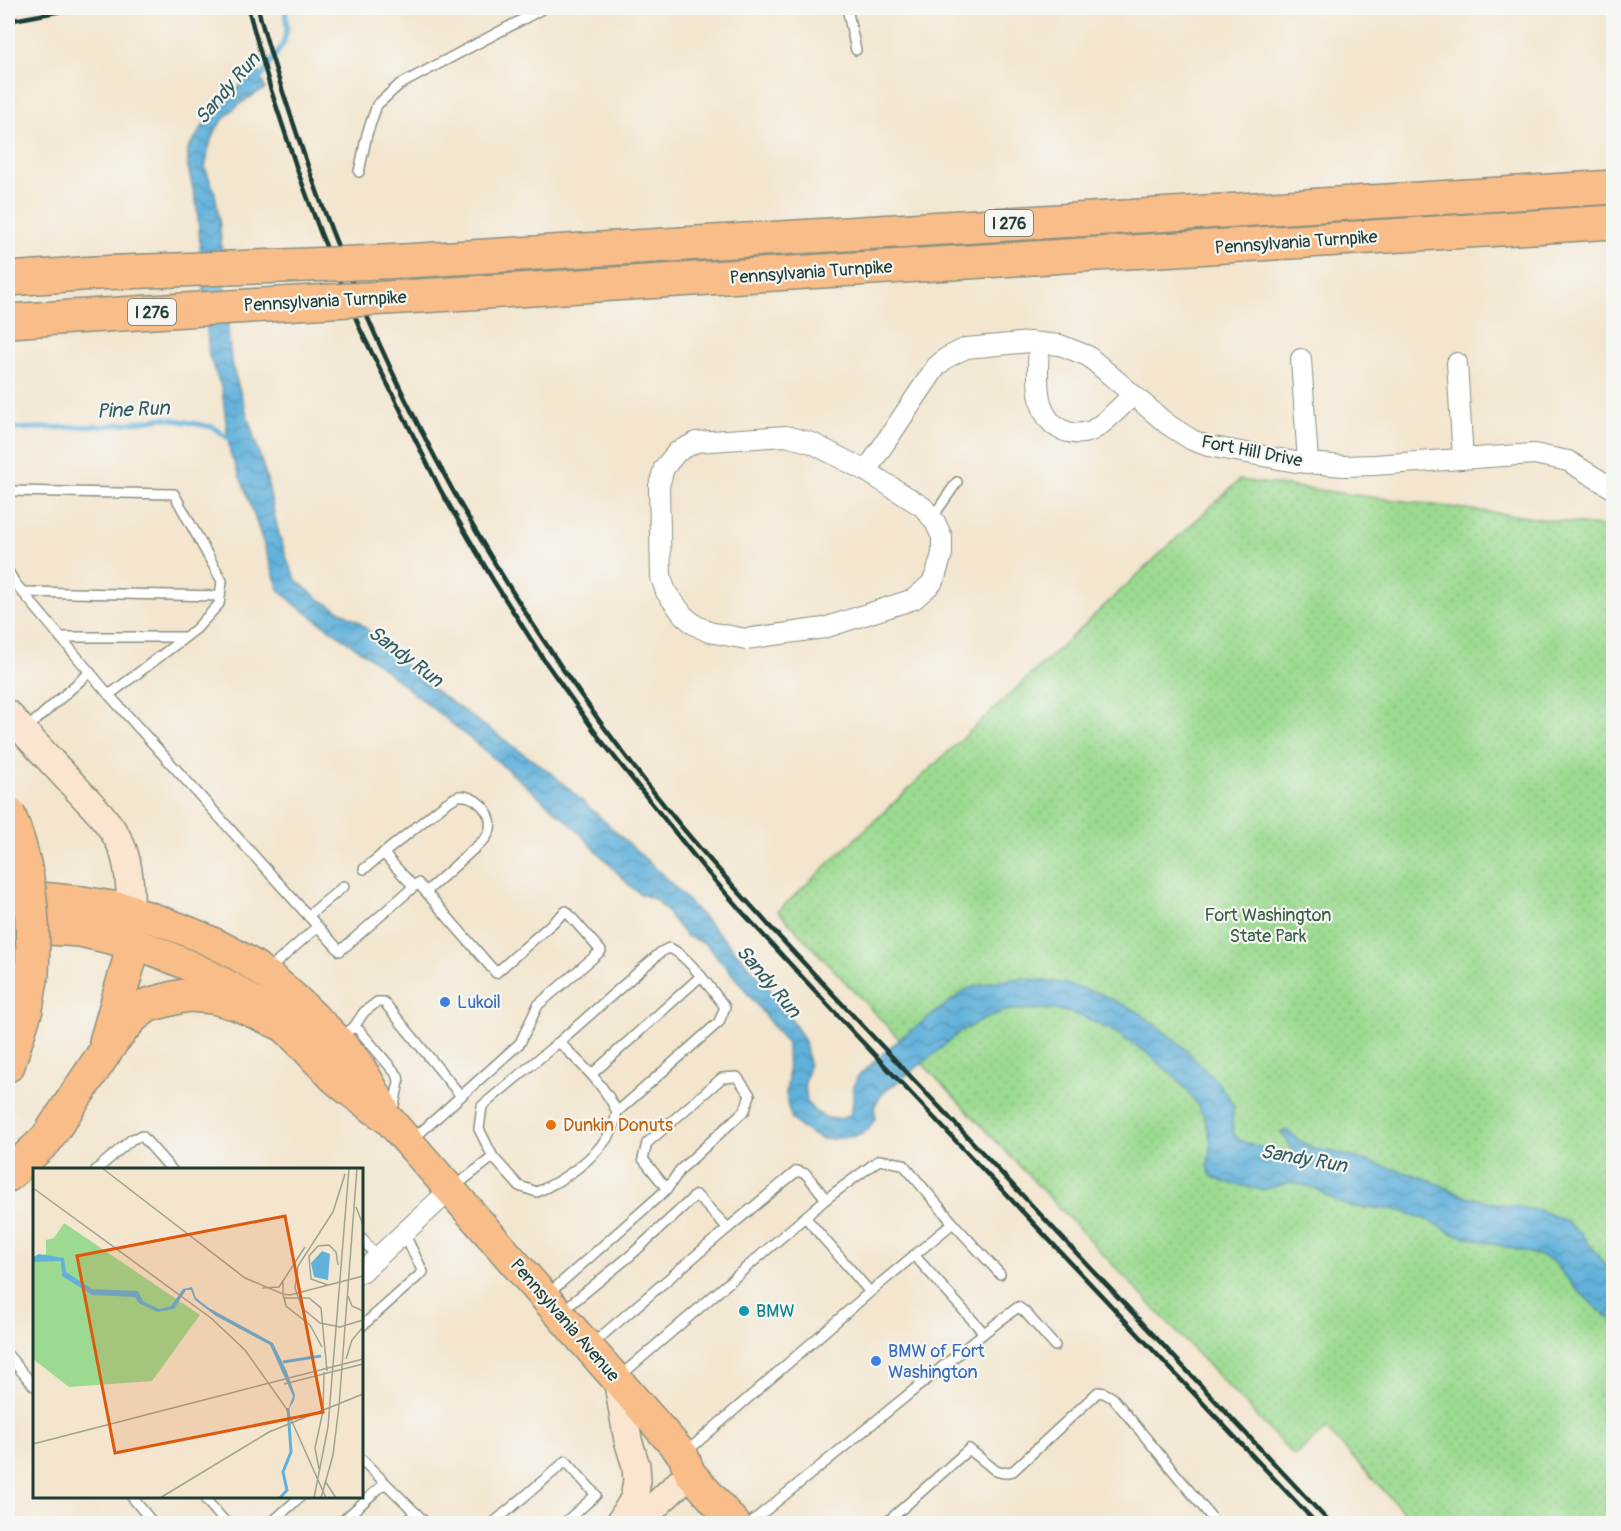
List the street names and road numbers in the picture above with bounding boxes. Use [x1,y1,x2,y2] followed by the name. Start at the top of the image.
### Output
[985,210,1033,236] road number: I 276
[1214,225,1378,260] street label: Pennsylvania Turnpike
[729,255,893,290] street label: Pennsylvania Turnpike
[243,286,407,317] street label: Pennsylvania Turnpike
[128,299,176,325] road number: I 276
[1199,430,1305,473] street label: Fort Hill Drive
[505,1254,624,1387] street label: Pennsylvania Avenue

